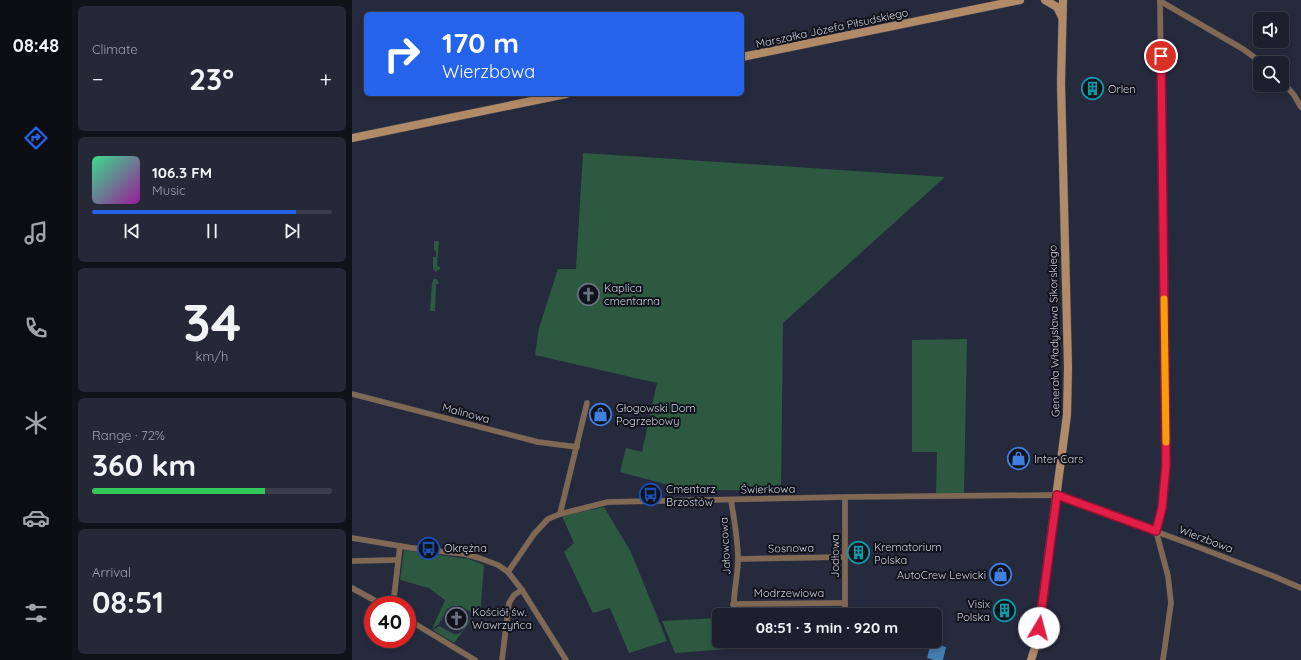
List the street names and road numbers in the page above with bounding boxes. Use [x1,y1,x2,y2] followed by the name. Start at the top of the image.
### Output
[755,5,910,51] street label: Marszałka Józefa Piłsudskiego
[1045,244,1063,417] street label: Generała Władysława Sikorskiego
[441,400,491,426] street label: Malinowa
[741,482,795,496] street label: Świerkowa
[716,517,734,575] street label: Jałowcowa
[1177,522,1235,556] street label: Wierzbowa
[828,534,842,578] street label: Jodłowa
[768,541,814,555] street label: Sosnowa
[754,586,824,600] street label: Modrzewiowa

